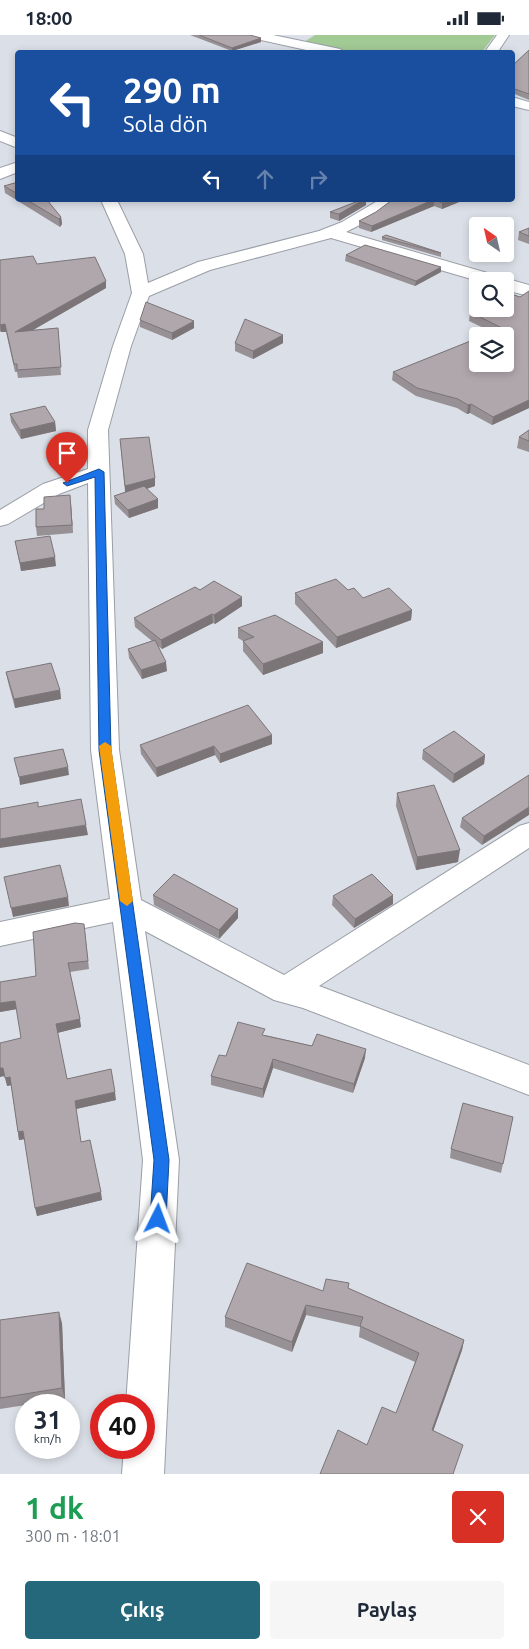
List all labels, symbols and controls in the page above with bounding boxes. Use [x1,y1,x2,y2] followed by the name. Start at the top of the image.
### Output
[25,7,73,29] text: 18:00
[40,70,105,135] icon: left
[123,70,221,110] text: 290 m
[123,111,208,136] text: Sola dön
[198,165,226,193] icon: left
[251,165,279,193] icon: ahead
[304,165,332,193] icon: right
[469,217,514,263] north arrow
[469,217,514,372] map controls
[469,272,514,317] button: search
[469,327,514,372] button: layers
[46,432,88,483] pin
[53,439,81,467] icon: arrive
[131,1192,183,1244] position arrow
[90,1394,155,1459] speed limit sign: 40
[33,1406,62,1434] text: 31
[34,1432,61,1445] text: km/h
[25,1491,84,1525] text: 1 dk
[452,1491,504,1543] button: close
[25,1527,121,1545] text: 300 m · 18:01
[25,1581,260,1639] button: Çıkış
[270,1581,504,1639] button: Paylaş

